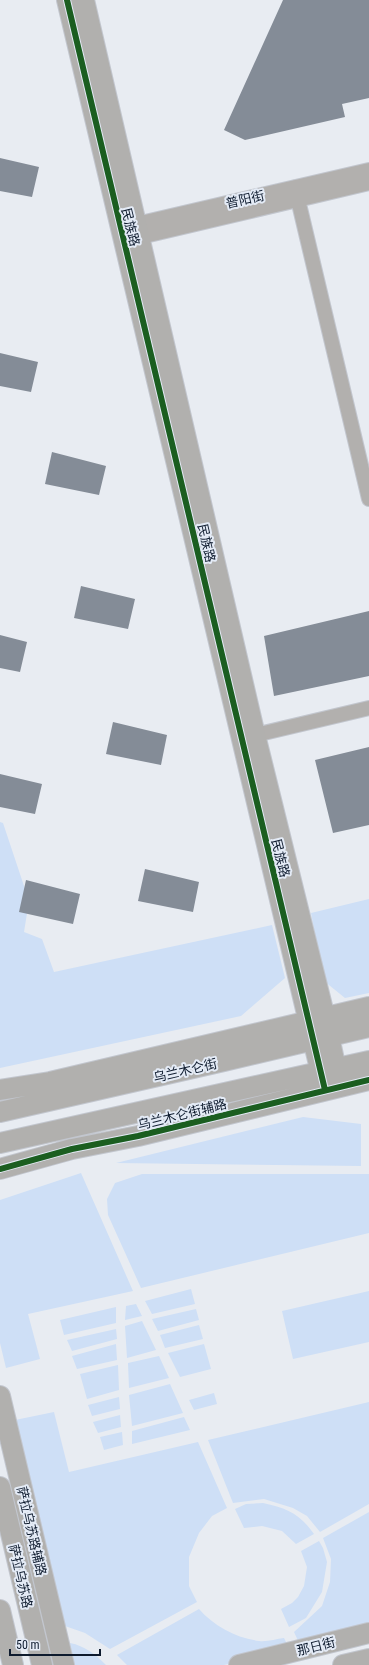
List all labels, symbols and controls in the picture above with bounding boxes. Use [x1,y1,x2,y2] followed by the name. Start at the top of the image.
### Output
[224,188,266,211] street label: 普阳街
[119,206,143,248] street label: 民族路
[195,522,218,564] street label: 民族路
[269,837,293,879] street label: 民族路
[152,1056,218,1085] street label: 乌兰木仑街
[136,1096,228,1133] street label: 乌兰木仑街辅路
[14,1485,50,1577] street label: 萨拉乌苏路辅路
[6,1543,36,1609] street label: 萨拉乌苏路
[10,1631,100,1657] scale bar
[295,1634,337,1658] street label: 那日街
[16,1638,40,1652] text: 50 m

